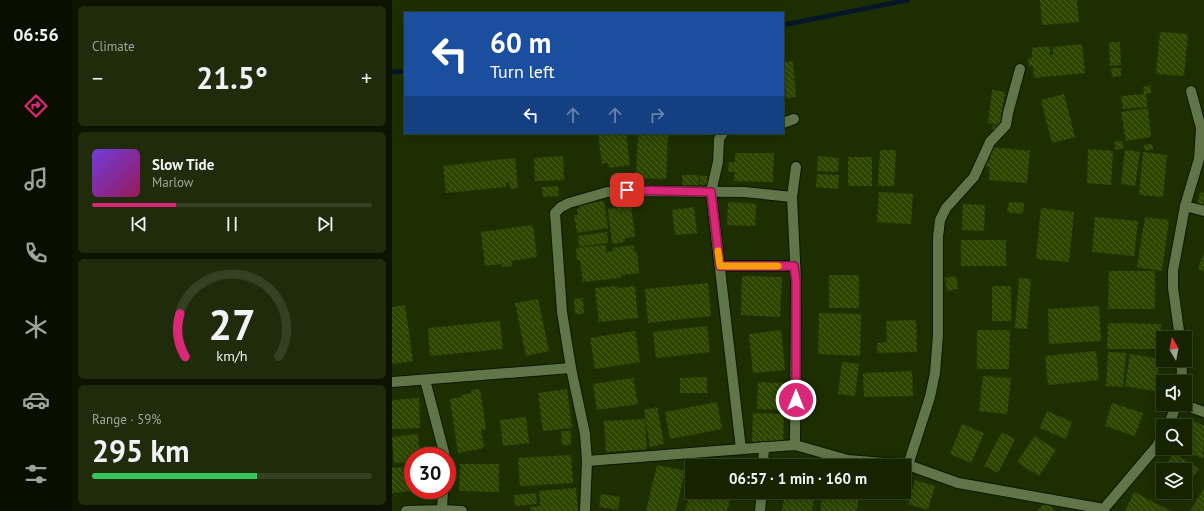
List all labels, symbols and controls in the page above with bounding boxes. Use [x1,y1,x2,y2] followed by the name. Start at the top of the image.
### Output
[13,23,59,46] text: 06:56
[490,24,551,61] text: 60 m
[424,28,476,80] icon: left
[92,38,135,55] text: Climate
[196,58,268,97] text: 21.5°
[490,60,555,83] text: Turn left
[92,64,103,92] text: −
[361,64,372,92] text: +
[22,92,50,120] icon: directions
[520,104,542,126] icon: left
[562,104,584,126] icon: ahead
[604,104,626,126] icon: ahead
[646,104,668,126] icon: right
[152,155,214,174] text: Slow Tide
[22,165,50,193] icon: music
[610,173,644,207] pin
[152,174,193,191] text: Marlow
[616,179,638,201] icon: arrive
[128,213,150,235] icon: previous
[221,213,243,235] icon: pause
[314,213,336,235] icon: next
[22,239,50,267] icon: phone
[208,297,256,350] text: 27
[22,313,50,341] icon: climate
[1156,331,1192,367] north arrow
[1156,331,1192,499] map controls
[216,345,248,364] text: km/h
[1156,375,1192,411] button: sound
[775,379,817,421] position arrow
[22,386,50,414] icon: car
[92,411,161,428] text: Range · 59%
[1156,419,1192,455] button: search
[92,431,190,470] text: 295 km
[404,447,456,499] speed limit sign: 30
[22,460,50,488] icon: filters
[1156,463,1192,499] button: layers
[729,469,867,488] text: 06:57 · 1 min · 160 m

